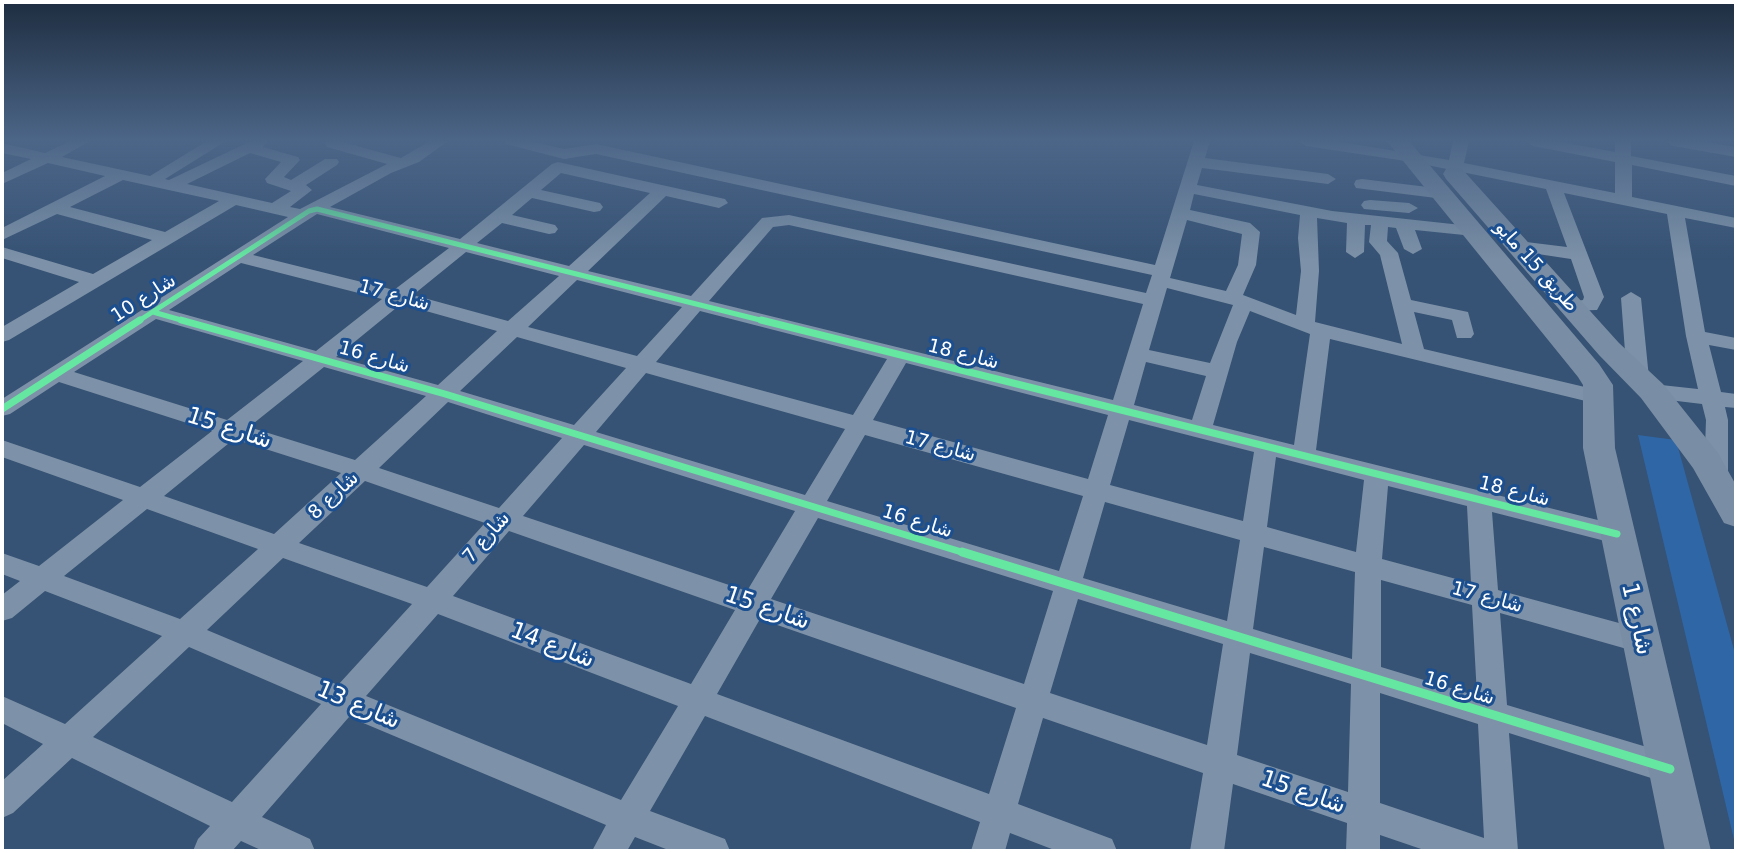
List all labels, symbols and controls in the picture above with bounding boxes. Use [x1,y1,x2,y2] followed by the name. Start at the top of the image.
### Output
[1489,217,1583,317] street label: طريق 15 مايو
[107,270,181,328] street label: شارع 10
[356,276,432,316] street label: شارع 17
[925,335,1001,375] street label: شارع 18
[336,337,412,379] street label: شارع 16
[183,402,275,456] street label: شارع 15
[902,427,978,467] street label: شارع 17
[304,467,364,525] street label: شارع 8
[1476,472,1552,512] street label: شارع 18
[879,501,955,543] street label: شارع 16
[459,508,515,568] street label: شارع 7
[1449,578,1525,618] street label: شارع 17
[1614,580,1658,658] street label: شارع 1
[721,582,813,636] street label: شارع 15
[506,617,598,675] street label: شارع 14
[1421,668,1497,710] street label: شارع 16
[312,676,404,736] street label: شارع 13
[1257,766,1349,820] street label: شارع 15

